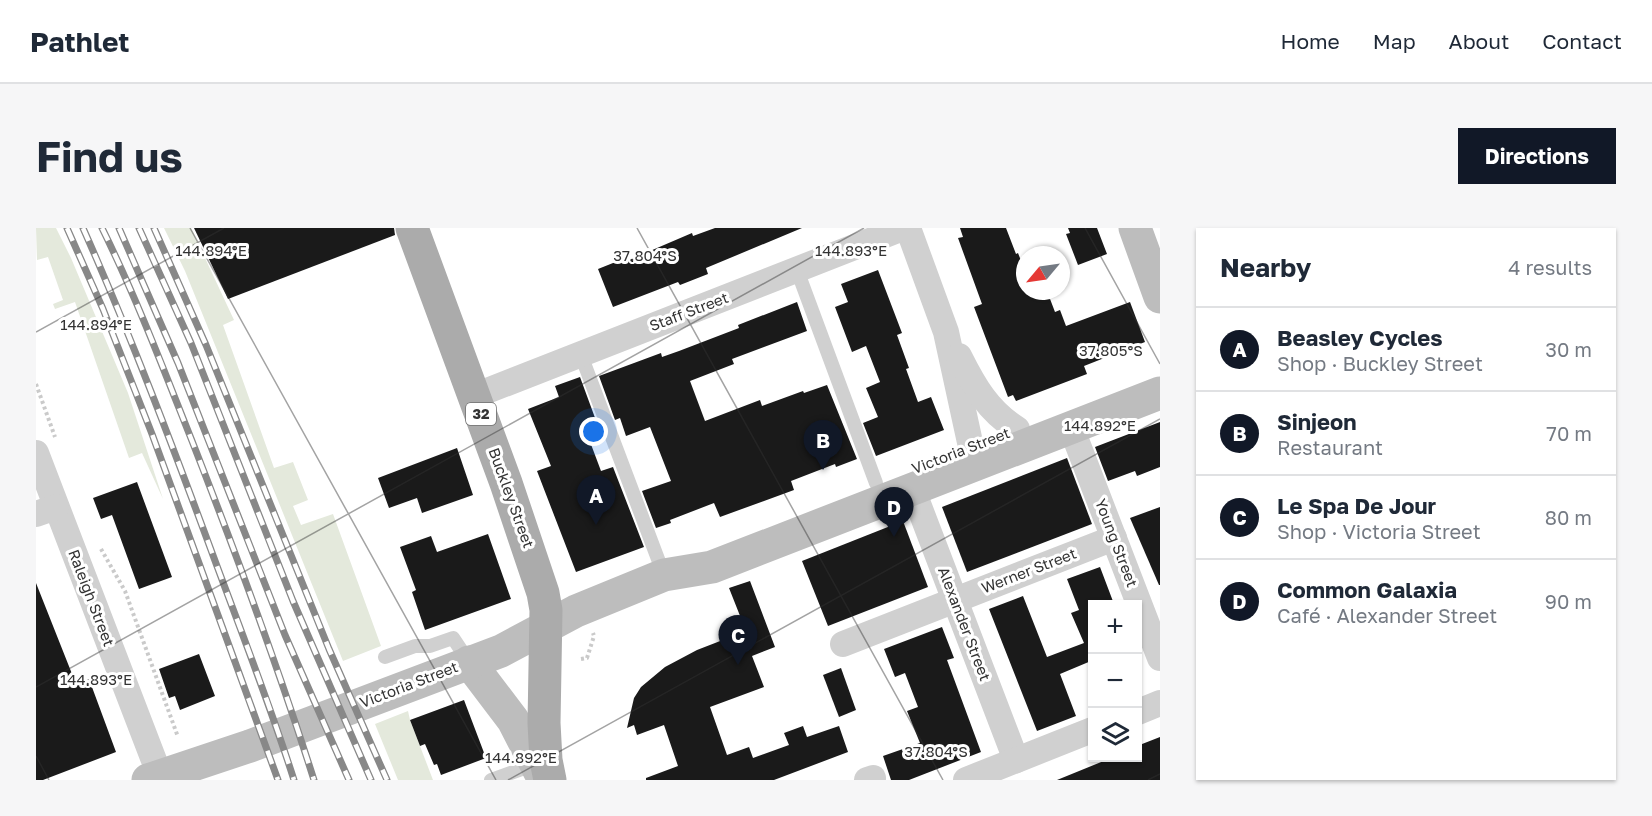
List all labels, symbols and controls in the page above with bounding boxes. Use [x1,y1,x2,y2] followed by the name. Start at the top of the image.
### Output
[30,25,130,58] text: Pathlet
[1280,28,1340,54] text: Home
[1373,28,1416,54] text: Map
[1449,28,1509,54] text: About
[1542,28,1622,54] text: Contact
[1458,128,1616,184] button: Directions
[36,131,183,181] text: Find us
[175,241,247,259] text: 144.894°E
[815,241,887,259] text: 144.893°E
[613,246,677,264] text: 37.804°S
[1016,246,1070,300] north arrow
[1220,252,1311,283] text: Nearby
[1508,255,1592,279] text: 4 results
[647,288,731,334] street label: Staff Street
[60,315,132,333] text: 144.894°E
[1277,324,1443,351] text: Beasley Cycles
[1232,337,1247,361] text: A
[1545,337,1592,361] text: 30 m
[1079,341,1143,359] text: 37.805°S
[1277,351,1483,375] text: Shop · Buckley Street
[466,403,496,425] road number: 32
[1277,408,1357,435] text: Sinjeon
[1064,416,1136,434] text: 144.892°E
[579,417,608,446] your location
[804,420,842,470] pin: B
[1232,421,1247,445] text: B
[1546,421,1592,445] text: 70 m
[909,423,1012,477] street label: Victoria Street
[1277,435,1383,459] text: Restaurant
[485,445,538,550] street label: Buckley Street
[576,476,616,525] pin: A
[874,488,914,537] pin: D
[1277,492,1436,519] text: Le Spa De Jour
[1092,496,1142,589] street label: Young Street
[1232,505,1247,529] text: C
[1545,505,1592,529] text: 80 m
[1277,519,1481,543] text: Shop · Victoria Street
[979,544,1079,596] street label: Werner Street
[65,547,119,649] street label: Raleigh Street
[935,564,995,683] street label: Alexander Street
[1277,576,1457,603] text: Common Galaxia
[1232,589,1247,613] text: D
[1545,589,1592,613] text: 90 m
[1088,600,1142,762] map controls
[1088,600,1142,654] button: +
[1277,603,1497,627] text: Café · Alexander Street
[718,616,758,665] pin: C
[1088,654,1142,708] button: −
[357,657,460,711] street label: Victoria Street
[60,670,132,688] text: 144.893°E
[1088,708,1142,762] button: layers
[904,742,968,760] text: 37.804°S
[485,748,557,766] text: 144.892°E

